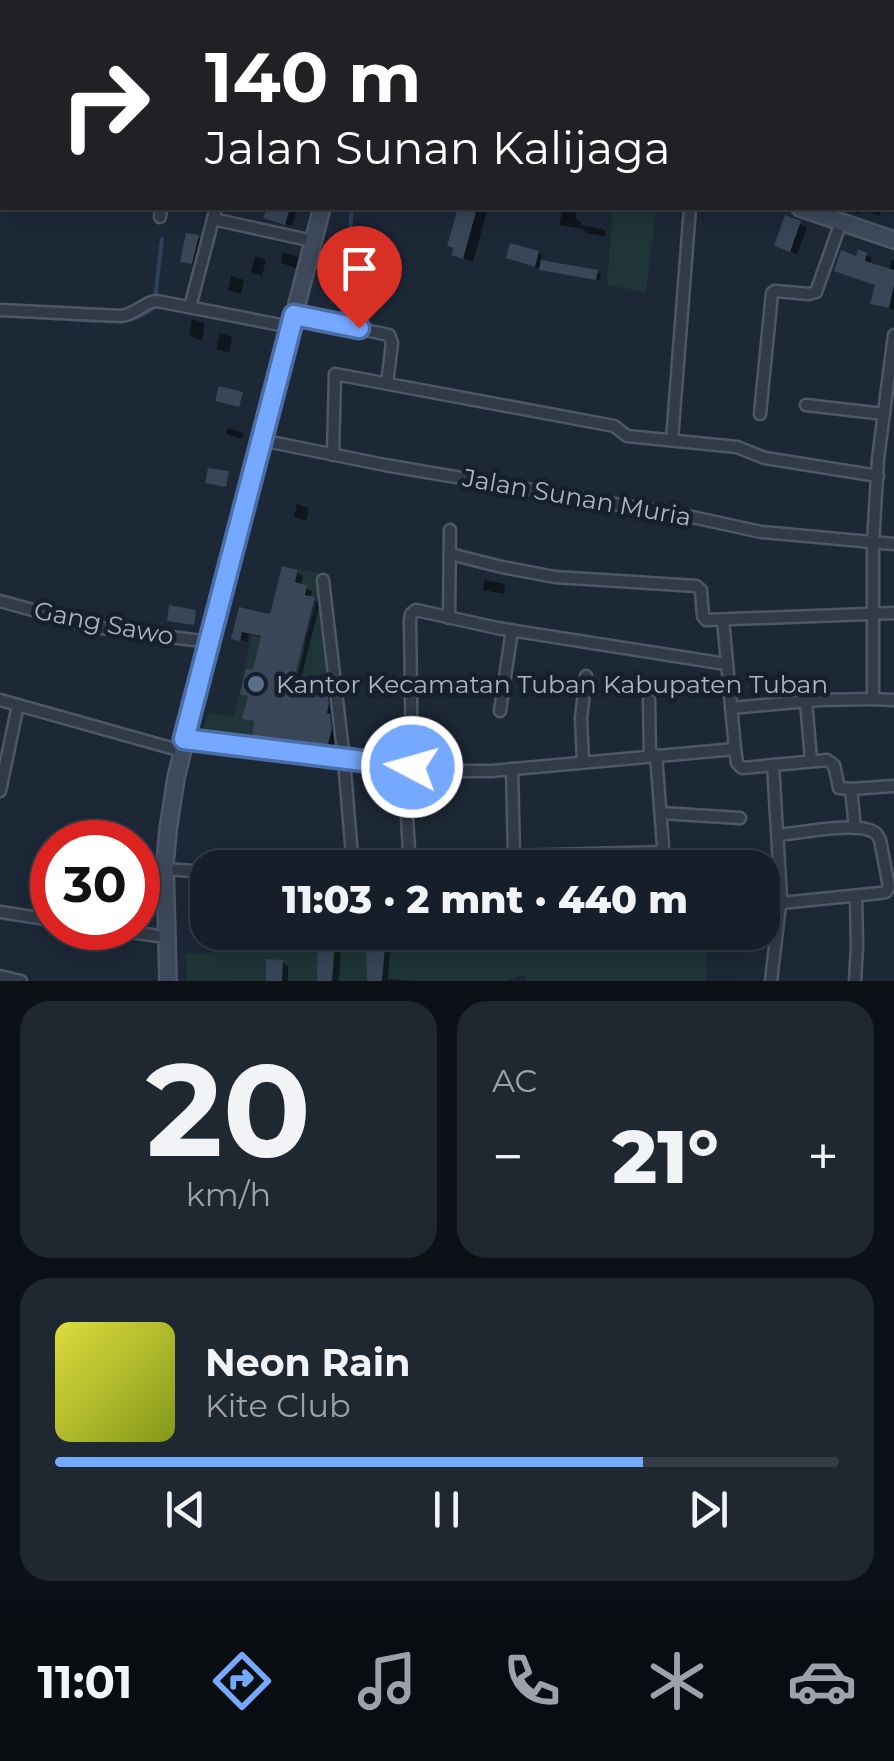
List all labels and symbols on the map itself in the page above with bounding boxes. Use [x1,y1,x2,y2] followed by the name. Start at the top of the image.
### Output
[317,226,402,329] pin
[459,462,694,532] street label: Jalan Sunan Muria
[32,595,176,651] street label: Gang Sawo
[276,669,828,699] place label: Kantor Kecamatan Tuban Kabupaten Tuban
[245,673,267,695] marker: Kantor Kecamatan Tuban Kabupaten Tuban
[360,715,464,819] position arrow
[30,820,160,950] speed limit sign: 30

